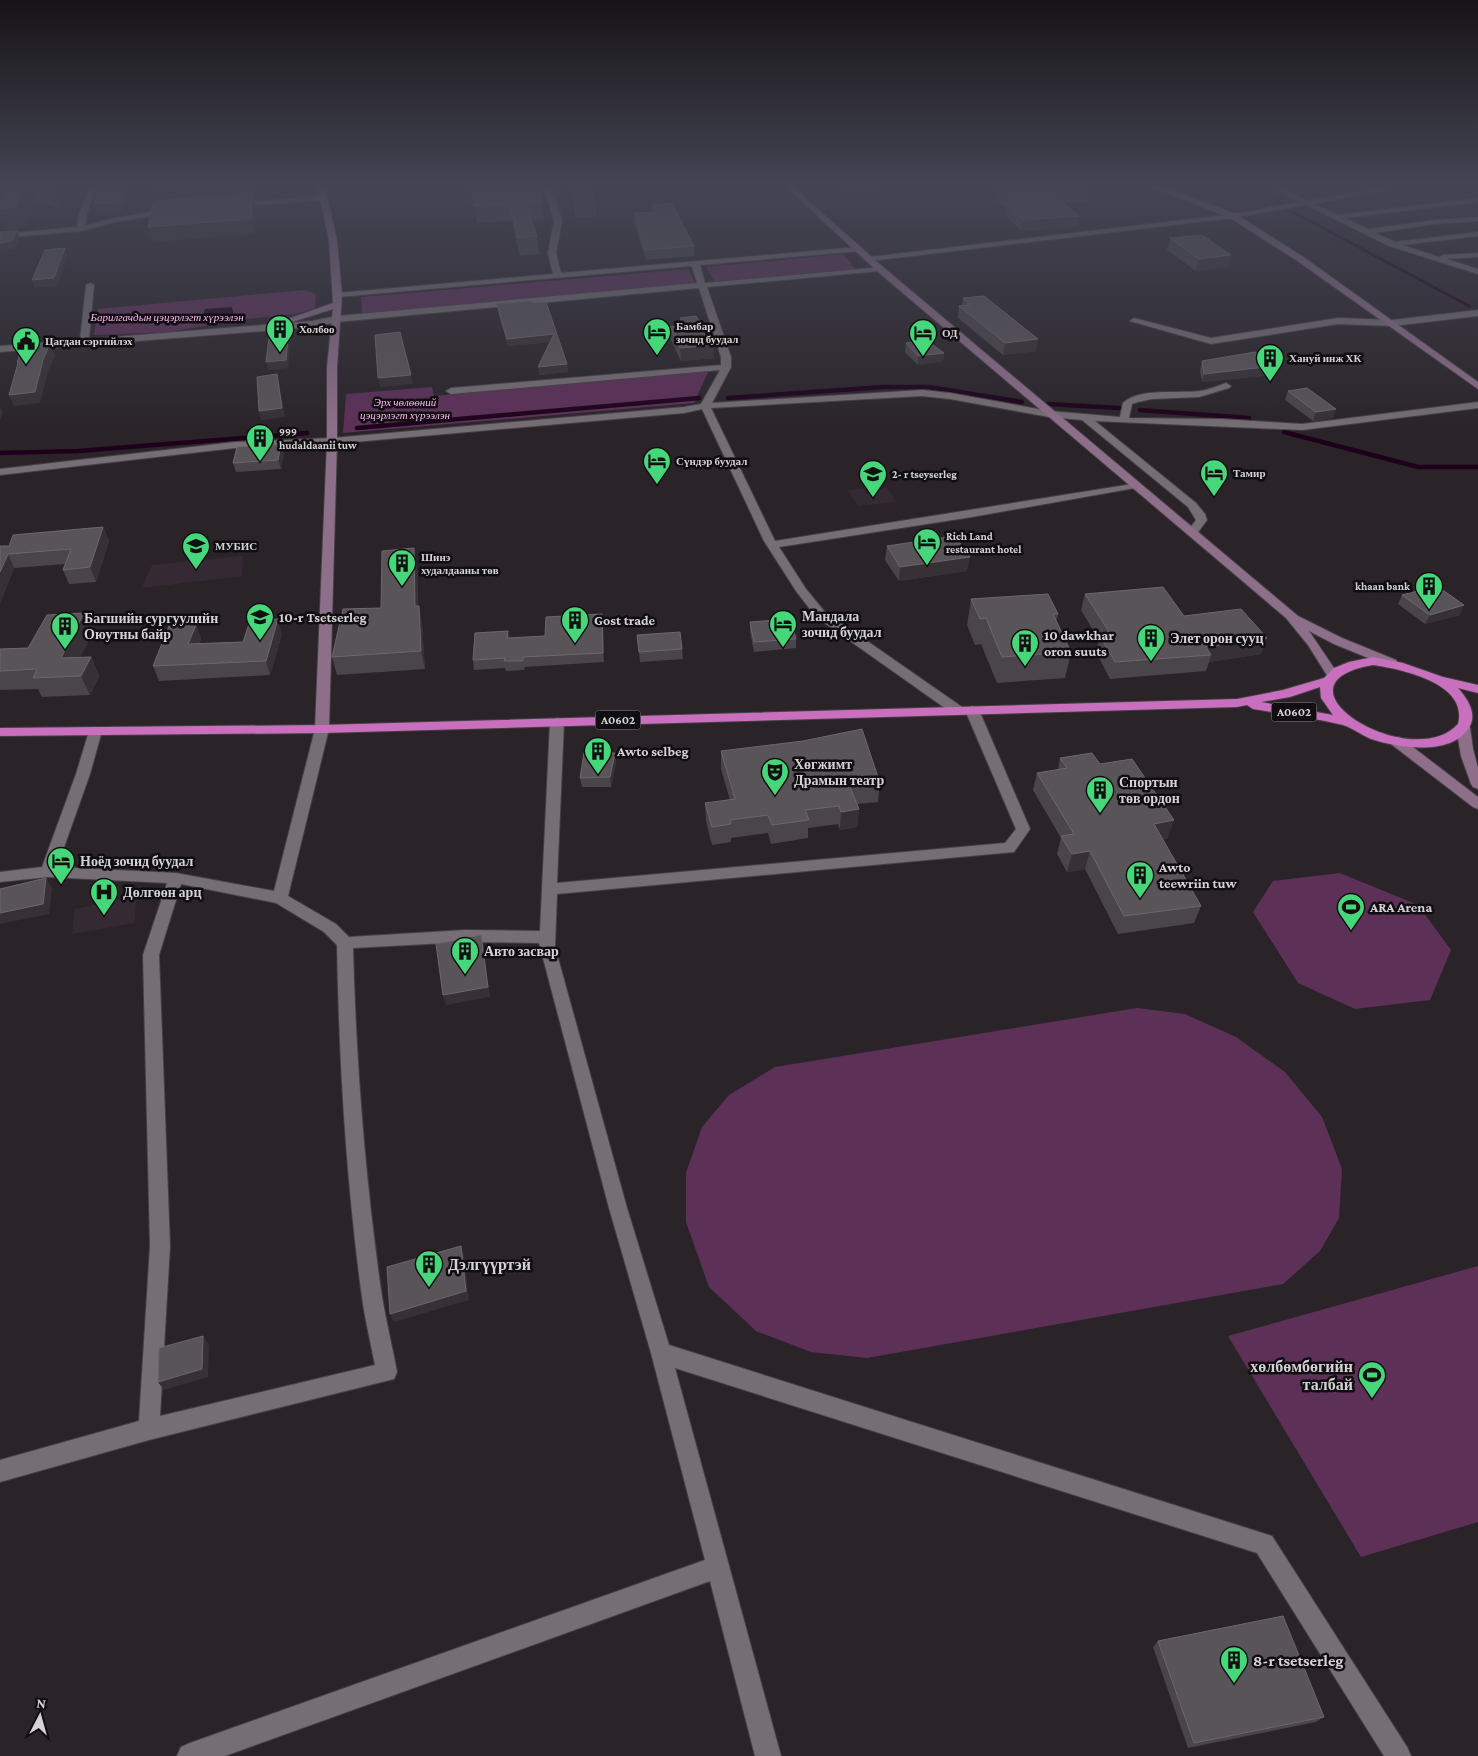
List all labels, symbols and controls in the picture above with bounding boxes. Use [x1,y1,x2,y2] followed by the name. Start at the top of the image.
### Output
[89,311,244,323] park label: Барилгачдын цэцэрлэгт хүрээлэн
[265,314,295,353] building icon: Холбоо
[642,317,672,356] hotel icon: Бамбар зочид буудал
[908,318,938,357] hotel icon: ОД
[676,320,739,345] place label: Бамбар зочид буудал
[299,323,335,335] place label: Холбоо
[11,326,41,365] public building icon: Цагдан сэргийлэх
[942,327,958,339] place label: ОД
[45,335,133,347] place label: Цагдан сэргийлэх
[1255,343,1285,382] building icon: Хануй инж ХК
[1289,352,1361,364] place label: Хануй инж ХК
[360,396,451,421] park label: Эрх чөлөөний цэцэрлэгт хүрээлэн
[245,423,275,462] building icon: 999 hudaldaanii tuw
[279,426,357,451] place label: 999 hudaldaanii tuw
[642,446,672,485] hotel icon: Сүндэр буудал
[676,455,747,467] place label: Сүндэр буудал
[1199,458,1229,497] hotel icon: Тамир
[858,459,888,498] school or university icon: 2- r tseyserleg
[1233,467,1266,479] place label: Тамир
[892,468,957,480] place label: 2- r tseyserleg
[912,527,942,566] hotel icon: Rich Land restaurant hotel
[946,530,1022,555] place label: Rich Land restaurant hotel
[181,531,211,570] school or university icon: МУБИС
[215,540,257,552] place label: МУБИС
[387,548,417,587] building icon: Шинэ худалдааны төв
[421,551,499,576] place label: Шинэ худалдааны төв
[1414,571,1444,610] building icon: khaan bank
[1355,580,1411,592] place label: khaan bank
[245,602,275,641] school or university icon: 10-r Tsetserleg
[560,605,590,644] building icon: Gost trade
[802,608,882,640] place label: Мандала зочид буудал
[279,609,367,625] place label: 10-r Tsetserleg
[768,609,798,648] hotel icon: Мандала зочид буудал
[84,610,218,642] place label: Багшийн сургуулийн Оюутны байр
[50,611,80,650] building icon: Багшийн сургуулийн Оюутны байр
[594,612,656,628] place label: Gost trade
[1136,623,1166,662] building icon: Элет орон сууц
[1044,627,1114,659] place label: 10 dawkhar oron suuts
[1010,628,1040,667] building icon: 10 dawkhar oron suuts
[1170,630,1264,646] place label: Элет орон сууц
[1272,702,1316,722] road number: A0602
[596,710,640,730] road number: A0602
[583,736,613,775] building icon: Awto selbeg
[616,743,689,759] place label: Awto selbeg
[794,756,884,788] place label: Хөгжимт Драмын театр
[760,757,790,796] theatre icon: Хөгжимт Драмын театр
[1119,774,1180,806] place label: Спортын төв ордон
[1085,775,1115,814] building icon: Спортын төв ордон
[46,846,76,885] hotel icon: Ноёд зочид буудал
[80,853,194,869] place label: Ноёд зочид буудал
[1158,859,1237,891] place label: Awto teewriin tuw
[1125,860,1155,899] building icon: Awto teewriin tuw
[89,877,119,916] hospital icon: Дөлгөөн арц
[123,884,201,900] place label: Дөлгөөн арц
[1336,892,1366,931] sports icon: ARA Arena
[1369,899,1432,915] place label: ARA Arena
[450,936,480,975] building icon: Авто засвар
[484,943,559,959] place label: Авто засвар
[414,1249,444,1288] building icon: Дэлгүүртэй
[448,1256,531,1274] place label: Дэлгүүртэй
[1250,1358,1353,1393] place label: хөлбөмбөгийн талбай
[1357,1360,1387,1399] sports icon: хөлбөмбөгийн талбай
[1219,1645,1249,1684] building icon: 8-r tsetserleg
[1253,1652,1343,1669] place label: 8-r tsetserleg
[15,1691,65,1741] north arrow
[36,1695,47,1712] text: N

